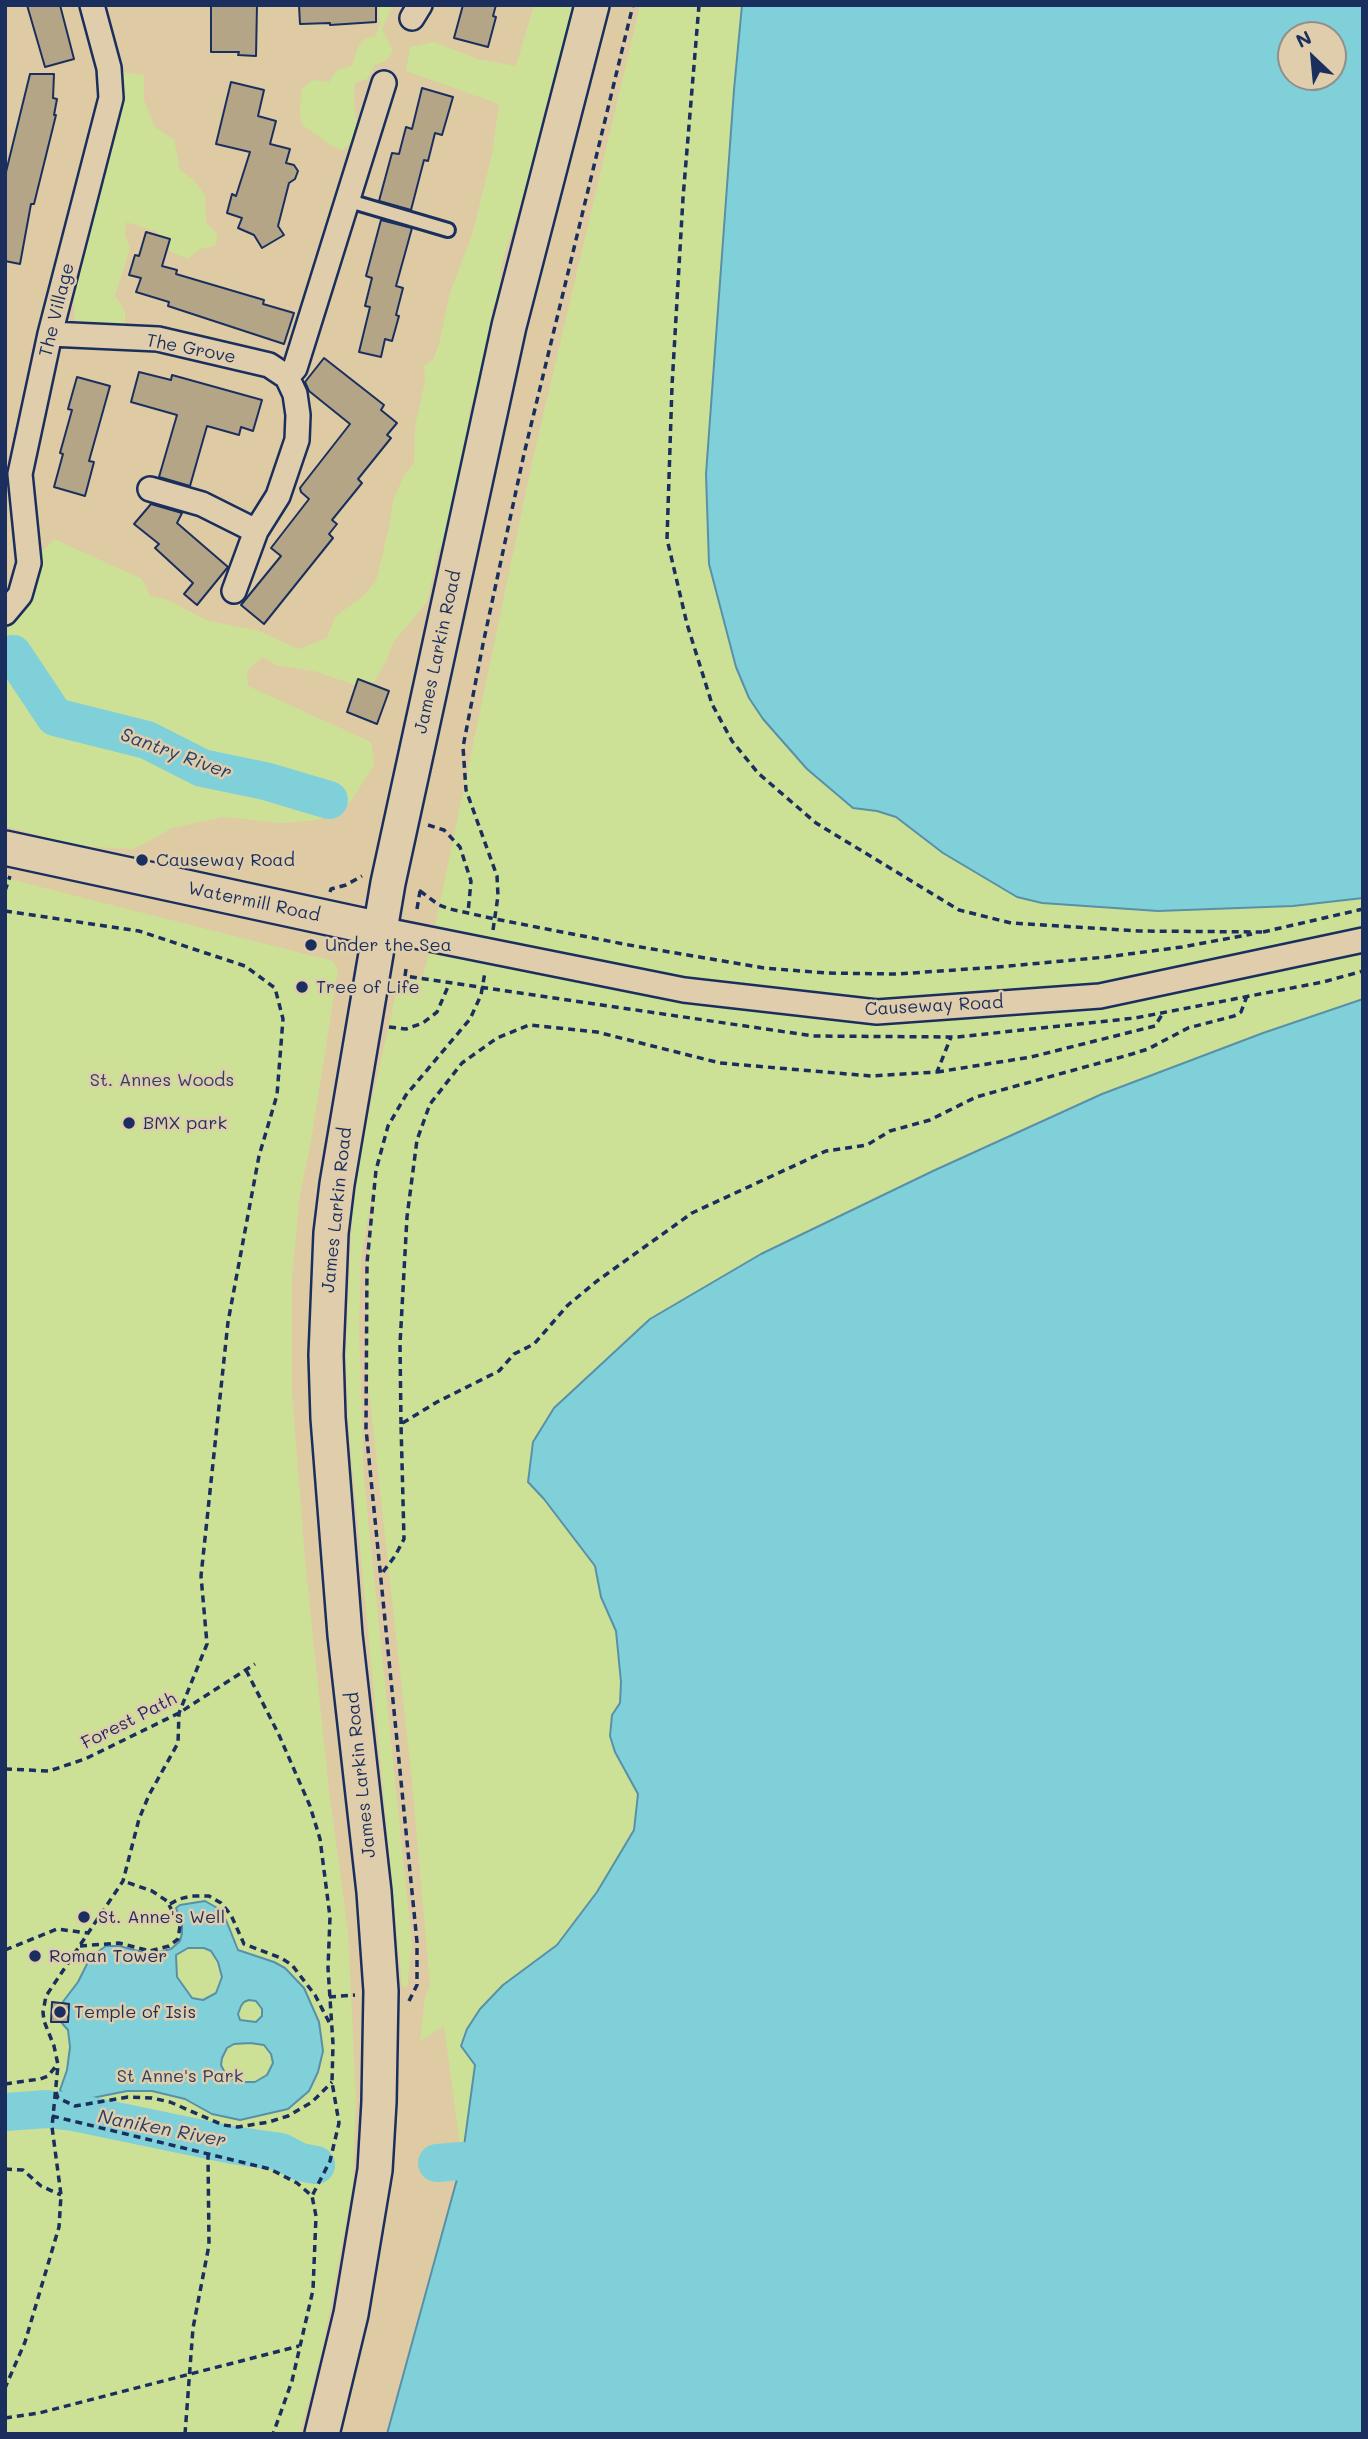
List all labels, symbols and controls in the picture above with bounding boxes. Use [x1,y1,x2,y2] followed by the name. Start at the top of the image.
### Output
[1277,21,1347,91] north arrow
[1291,24,1315,53] text: N
[35,261,79,359] street label: The Village
[144,330,238,368] street label: The Grove
[410,568,466,736] street label: James Larkin Road
[117,723,235,785] water label: Santry River
[156,849,295,871] place label: Causeway Road
[134,852,150,868] marker: Causeway Road
[186,877,322,927] street label: Watermill Road
[325,934,452,956] place label: Under the Sea
[303,937,319,953] marker: Under the Sea
[316,976,420,998] place label: Tree of Life
[294,979,310,995] marker: Tree of Life
[864,992,1004,1020] street label: Causeway Road
[90,1069,234,1091] park label: St. Annes Woods
[143,1112,227,1134] place label: BMX park
[121,1115,137,1131] marker: BMX park
[318,1126,356,1294] street label: James Larkin Road
[78,1688,180,1754] street label: Forest Path
[342,1691,380,1859] street label: James Larkin Road
[98,1906,225,1928] place label: St. Anne's Well
[76,1909,92,1925] marker: St. Anne's Well
[49,1945,167,1967] place label: Roman Tower
[27,1948,43,1964] marker: Roman Tower
[74,2001,196,2023] place label: Temple of Isis
[52,2004,68,2020] marker: Temple of Isis
[117,2065,243,2087] park label: St Anne's Park
[96,2105,228,2153] water label: Naniken River

